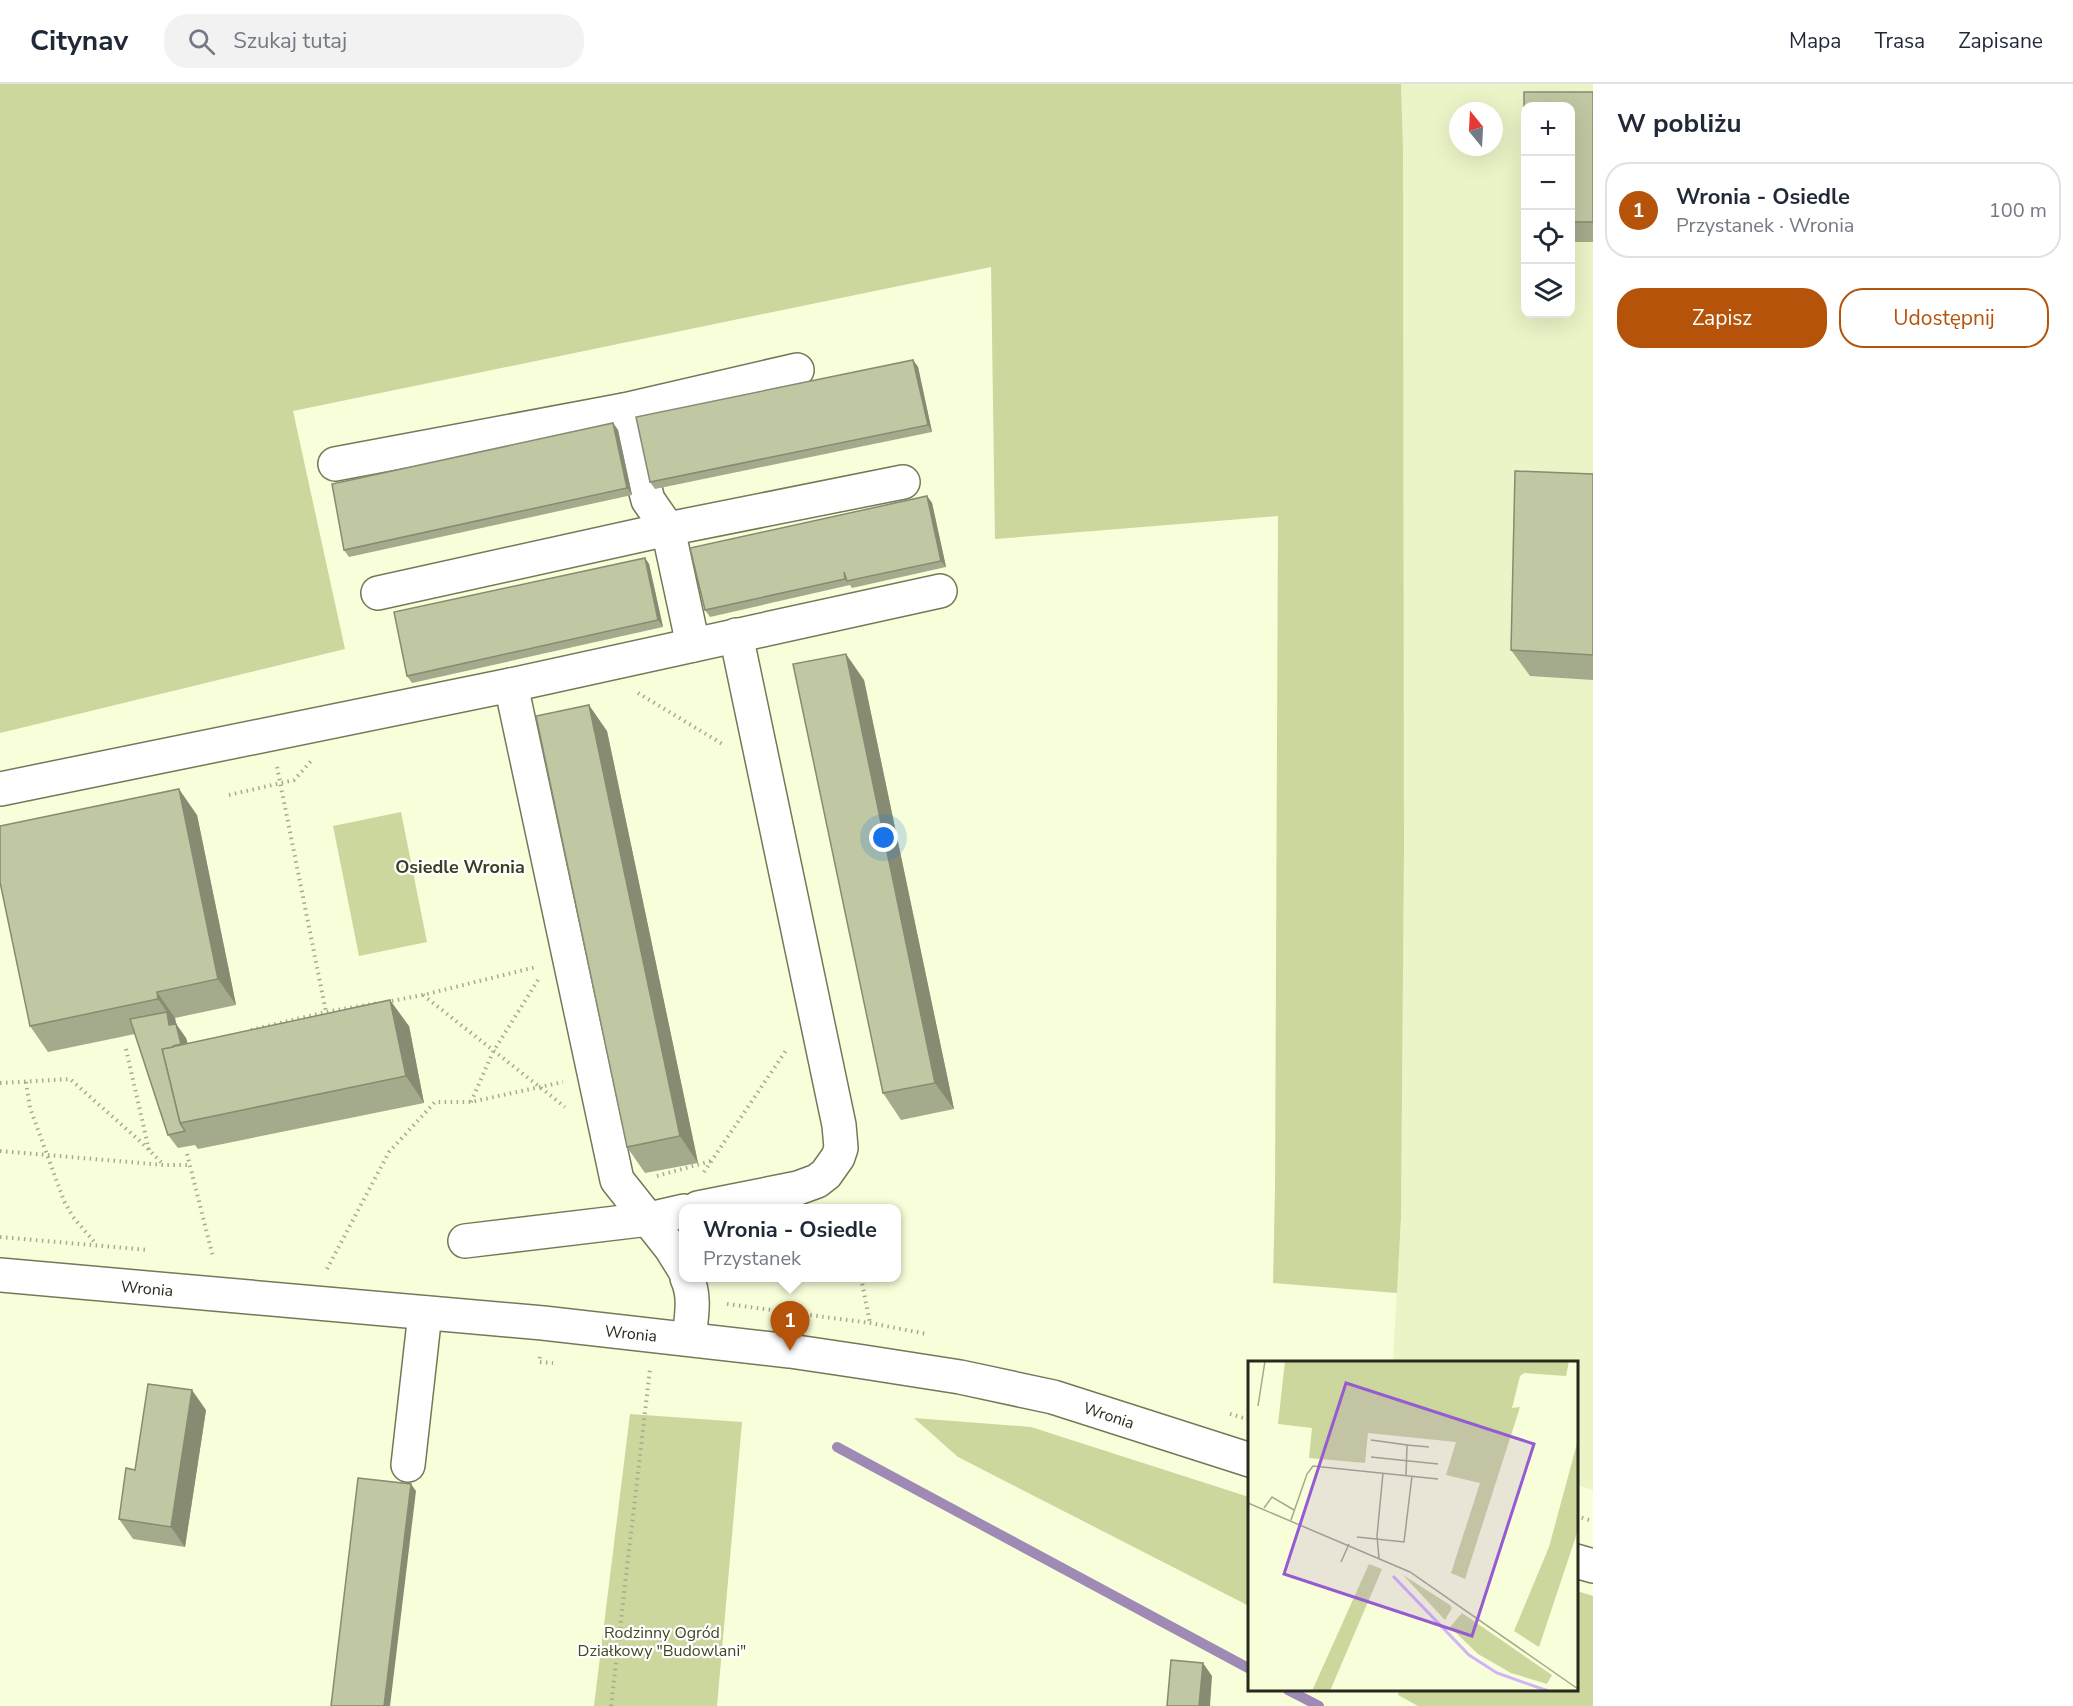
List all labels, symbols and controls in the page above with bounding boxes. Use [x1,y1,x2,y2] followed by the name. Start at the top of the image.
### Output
[164,14,584,68] search box
[30,22,128,60] text: Citynav
[185,25,218,58] icon: search
[233,26,347,56] text: Szukaj tutaj
[1789,27,1841,55] text: Mapa
[1874,27,1925,55] text: Trasa
[1958,27,2043,55] text: Zapisane
[1449,102,1503,156] north arrow
[1521,102,1575,318] map controls
[1521,102,1575,156] button: +
[1617,106,1741,141] text: W pobliżu
[1521,156,1575,210] button: −
[1676,182,1850,212] text: Wronia - Osiedle
[1633,197,1645,224] text: 1
[1989,197,2047,224] text: 100 m
[1521,210,1575,264] button: locate
[1676,212,1854,239] text: Przystanek · Wronia
[1521,264,1575,318] button: layers
[1617,288,1827,348] button: Zapisz
[1839,288,2049,348] button: Udostępnij
[869,823,898,852] your location
[395,855,525,879] district label: Osiedle Wronia
[679,1204,901,1282] popup
[703,1215,877,1245] text: Wronia - Osiedle
[703,1245,801,1272] text: Przystanek
[120,1276,174,1302] street label: Wronia
[770,1302,810,1351] pin: 1
[604,1320,658,1348] street label: Wronia
[1248,1361,1578,1691] inset map
[1080,1397,1137,1435] street label: Wronia
[578,1622,746,1662] park label: Rodzinny Ogród Działkowy "Budowlani"

